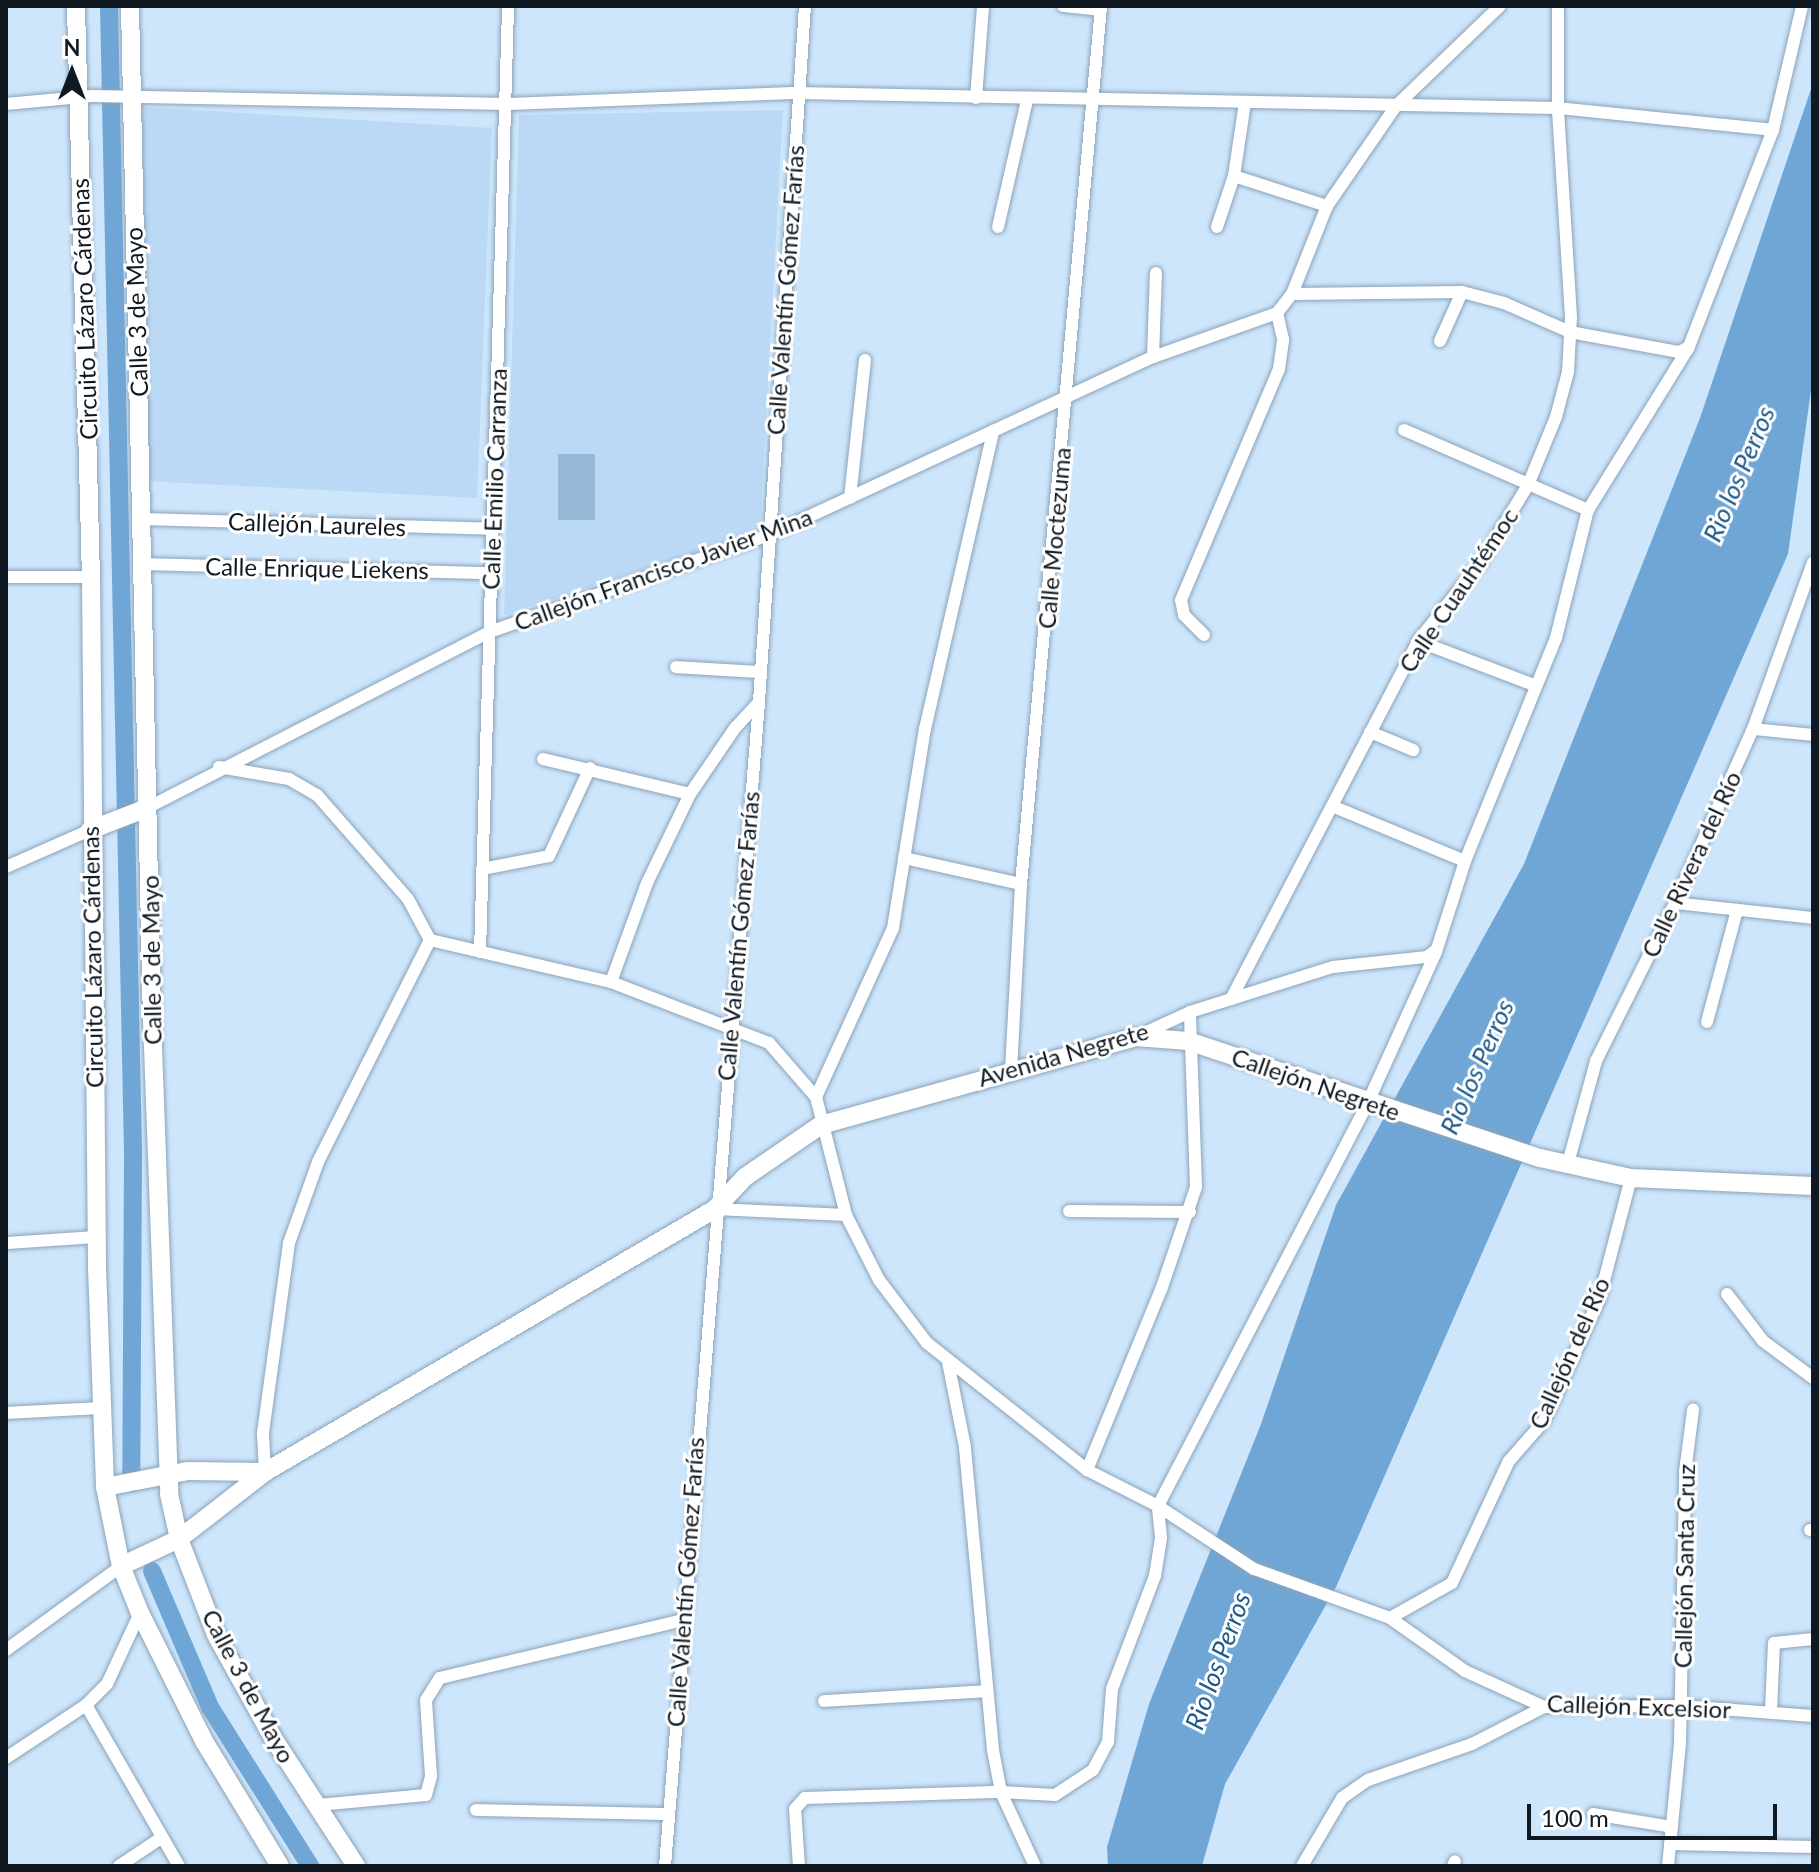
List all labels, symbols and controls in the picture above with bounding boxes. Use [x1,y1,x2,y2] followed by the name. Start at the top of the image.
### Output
[32,32,112,112] north arrow
[64,34,80,61] text: N
[760,144,810,436] street label: Calle Valentín Gómez Farías
[65,178,103,440] street label: Circuito Lázaro Cárdenas
[119,227,153,397] street label: Calle 3 de Mayo
[476,368,512,590] street label: Calle Emilio Carranza
[1697,402,1781,546] water label: Rio los Perros
[1032,446,1076,630] street label: Calle Moctezuma
[510,501,816,637] street label: Callejón Francisco Javier Mina
[1392,502,1524,678] street label: Calle Cuauhtémoc
[227,507,407,541] street label: Callejón Laureles
[205,552,429,584] street label: Calle Enrique Liekens
[1635,766,1747,962] street label: Calle Rivera del Río
[711,790,765,1082] street label: Calle Valentín Gómez Farías
[75,826,109,1088] street label: Circuito Lázaro Cárdenas
[135,875,167,1045] street label: Calle 3 de Mayo
[1433,995,1521,1139] water label: Rio los Perros
[975,1016,1151,1092] street label: Avenida Negrete
[1228,1042,1404,1126] street label: Callejón Negrete
[1523,1273,1615,1433] street label: Callejón del Río
[660,1436,710,1728] street label: Calle Valentín Gómez Farías
[1668,1464,1700,1668] street label: Callejón Santa Cruz
[1179,1588,1257,1734] water label: Rio los Perros
[196,1604,302,1768] street label: Calle 3 de Mayo
[1546,1688,1732,1724] street label: Callejón Excelsior
[1531,1788,1781,1838] scale bar
[1541,1803,1609,1832] text: 100 m

